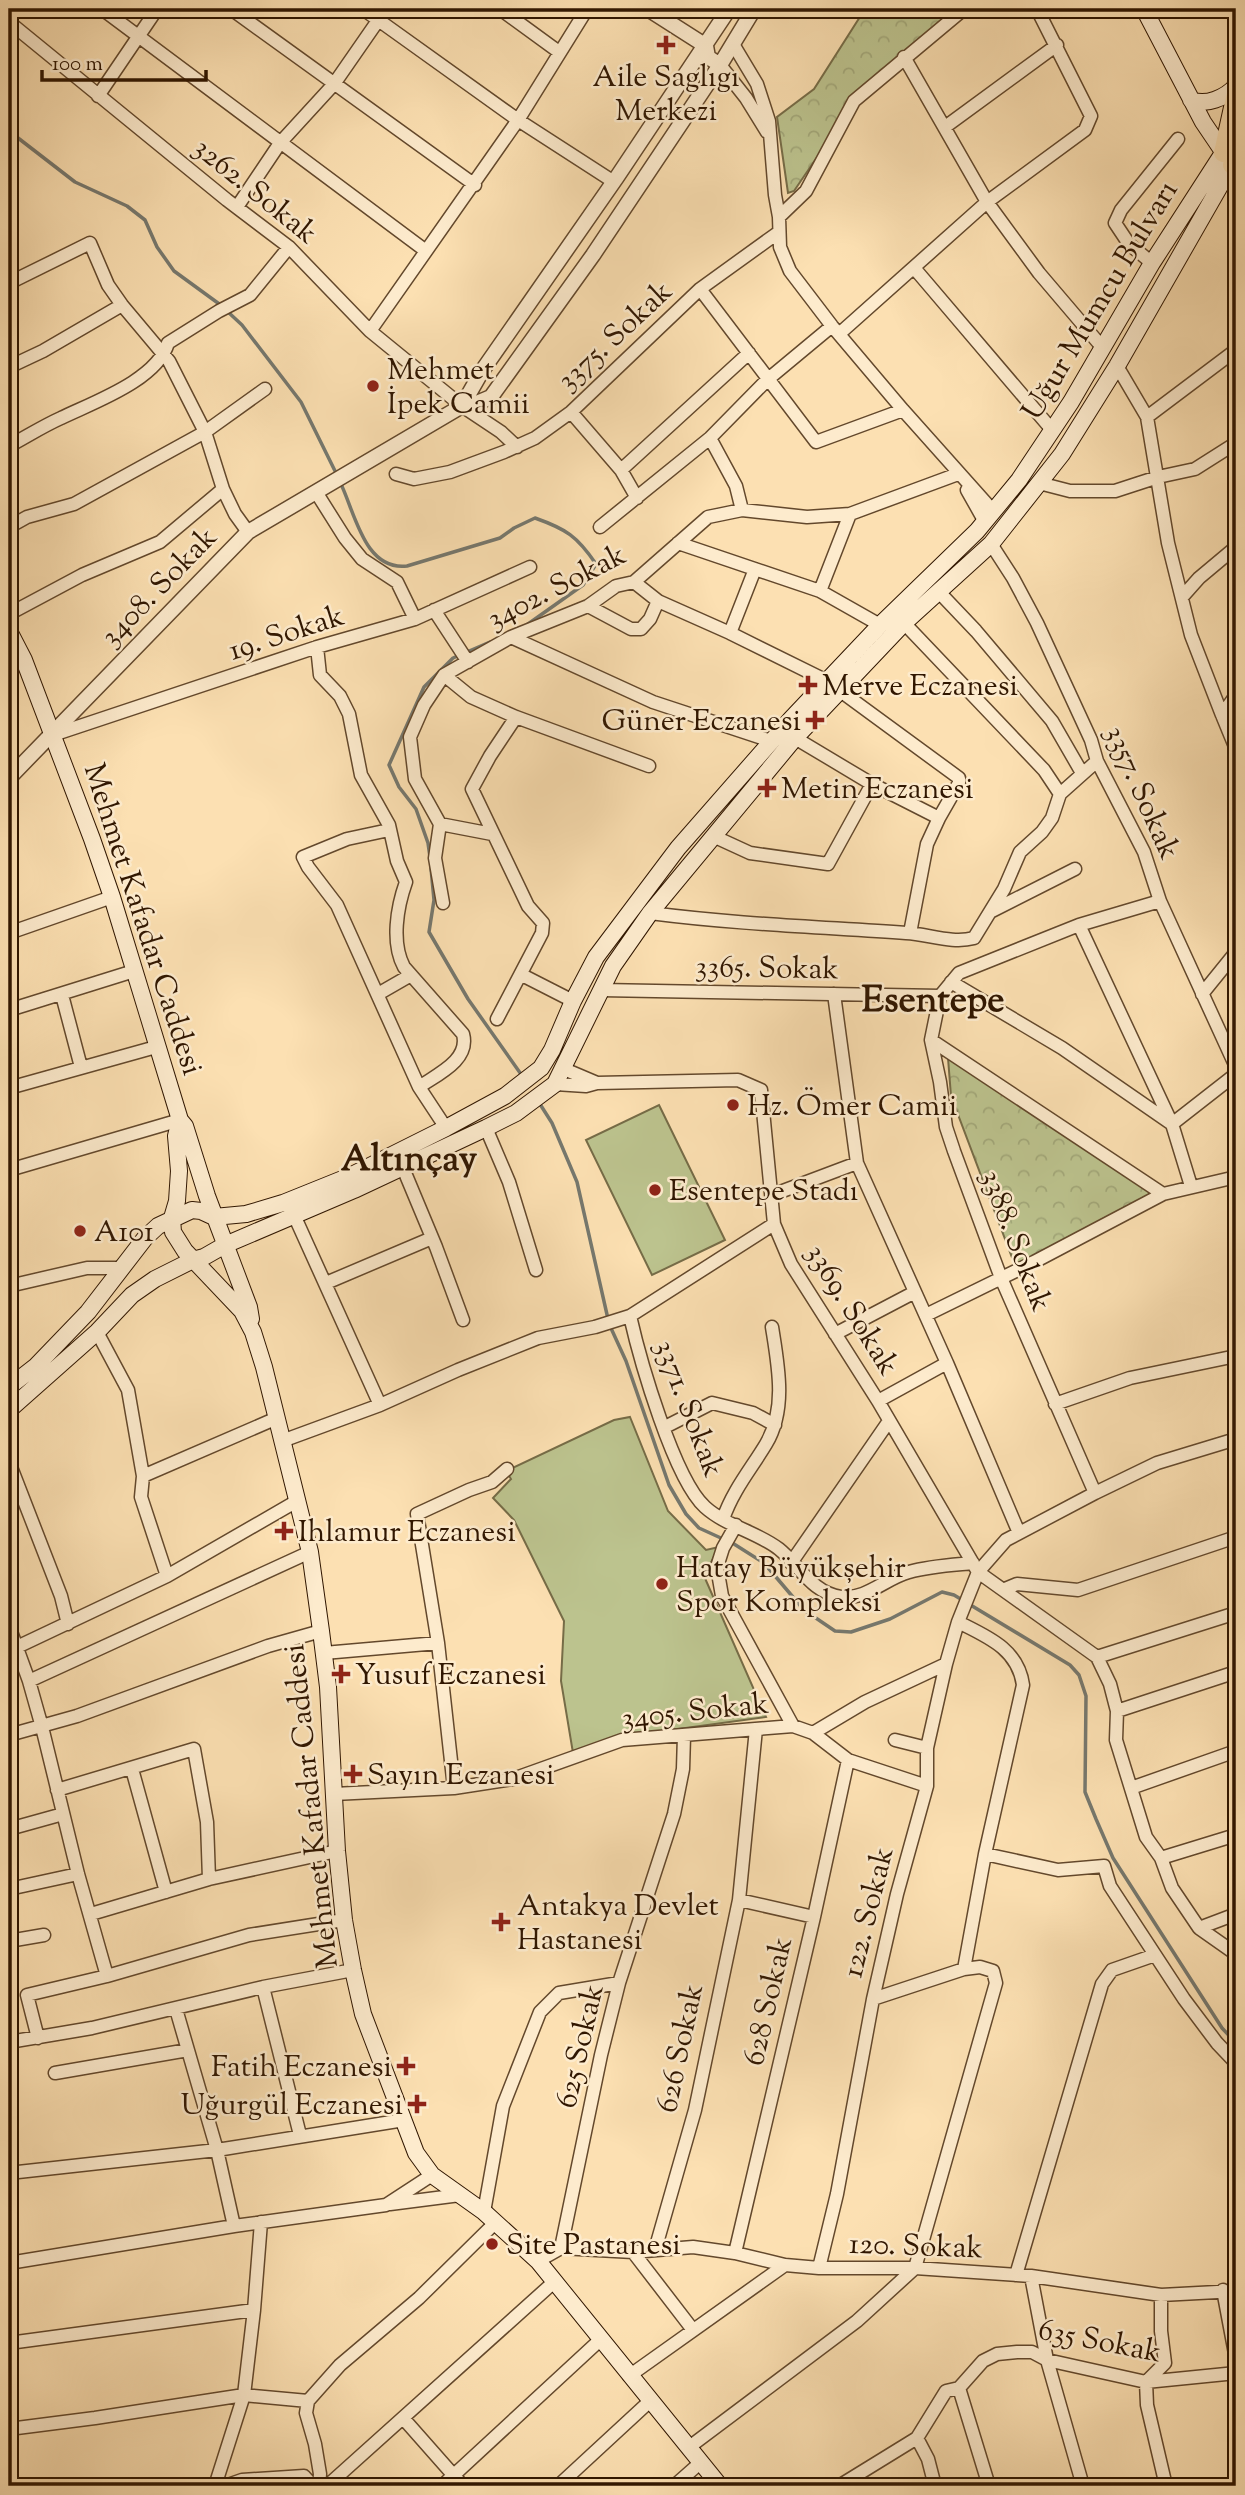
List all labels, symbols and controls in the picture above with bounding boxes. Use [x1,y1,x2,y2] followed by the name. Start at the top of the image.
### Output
[656,35,676,55] marker: Aile Saglıgı Merkezi
[42,38,206,82] scale bar
[52,50,103,80] text: 100 m
[592,57,740,134] place label: Aile Saglıgı Merkezi
[183,128,326,256] street label: 3262. Sokak
[1012,173,1190,429] street label: Uğur Mumcu Bulvarı
[548,272,683,402] street label: 3375. Sokak
[387,350,530,427] place label: Mehmet İpek Camii
[365,378,381,394] marker: Mehmet İpek Camii
[91,518,228,657] street label: 3408. Sokak
[480,535,634,642] street label: 3402. Sokak
[223,596,350,673] street label: 19. Sokak
[822,666,1018,709] place label: Merve Eczanesi
[800,677,816,693] marker: Merve Eczanesi
[602,701,801,744] place label: Güner Eczanesi
[807,712,823,728] marker: Güner Eczanesi
[1092,719,1189,867] street label: 3357. Sokak
[71,758,212,1081] street label: Mehmet Kafadar Caddesi
[781,769,973,812] place label: Metin Eczanesi
[759,780,775,796] marker: Metin Eczanesi
[695,947,839,992] street label: 3365. Sokak
[862,975,1004,1029] district label: Esentepe
[747,1086,957,1129] place label: Hz. Ömer Camii
[725,1097,741,1113] marker: Hz. Ömer Camii
[341,1134,478,1188] district label: Altınçay
[968,1164,1061,1318] street label: 3388. Sokak
[669,1171,858,1214] place label: Esentepe Stadı
[647,1182,663,1198] marker: Esentepe Stadı
[94,1212,154,1255] place label: A101
[72,1223,88,1239] marker: A101
[793,1236,908,1385] street label: 3369. Sokak
[642,1334,734,1484] street label: 3371. Sokak
[298,1512,516,1555] place label: Ihlamur Eczanesi
[276,1523,292,1539] marker: Ihlamur Eczanesi
[676,1548,906,1625] place label: Hatay Büyükşehir Spor Kompleksi
[654,1576,670,1592] marker: Hatay Büyükşehir Spor Kompleksi
[274,1642,351,1970] street label: Mehmet Kafadar Caddesi
[355,1655,546,1698] place label: Yusuf Eczanesi
[333,1666,349,1682] marker: Yusuf Eczanesi
[620,1683,771,1742] street label: 3405. Sokak
[367,1755,554,1798] place label: Sayın Eczanesi
[345,1766,361,1782] marker: Sayın Eczanesi
[832,1843,906,1982] street label: 122. Sokak
[517,1886,719,1963] place label: Antakya Devlet Hastanesi
[491,1912,511,1932] marker: Antakya Devlet Hastanesi
[734,1933,805,2070] street label: 628 Sokak
[546,1980,617,2113] street label: 625 Sokak
[647,1980,716,2117] street label: 626 Sokak
[211,2047,392,2090] place label: Fatih Eczanesi
[398,2058,414,2074] marker: Fatih Eczanesi
[181,2085,403,2128] place label: Uğurgül Eczanesi
[409,2096,425,2112] marker: Uğurgül Eczanesi
[848,2224,984,2271] street label: 120. Sokak
[506,2225,681,2268] place label: Site Pastanesi
[484,2236,500,2252] marker: Site Pastanesi
[1034,2309,1165,2375] street label: 635 Sokak

